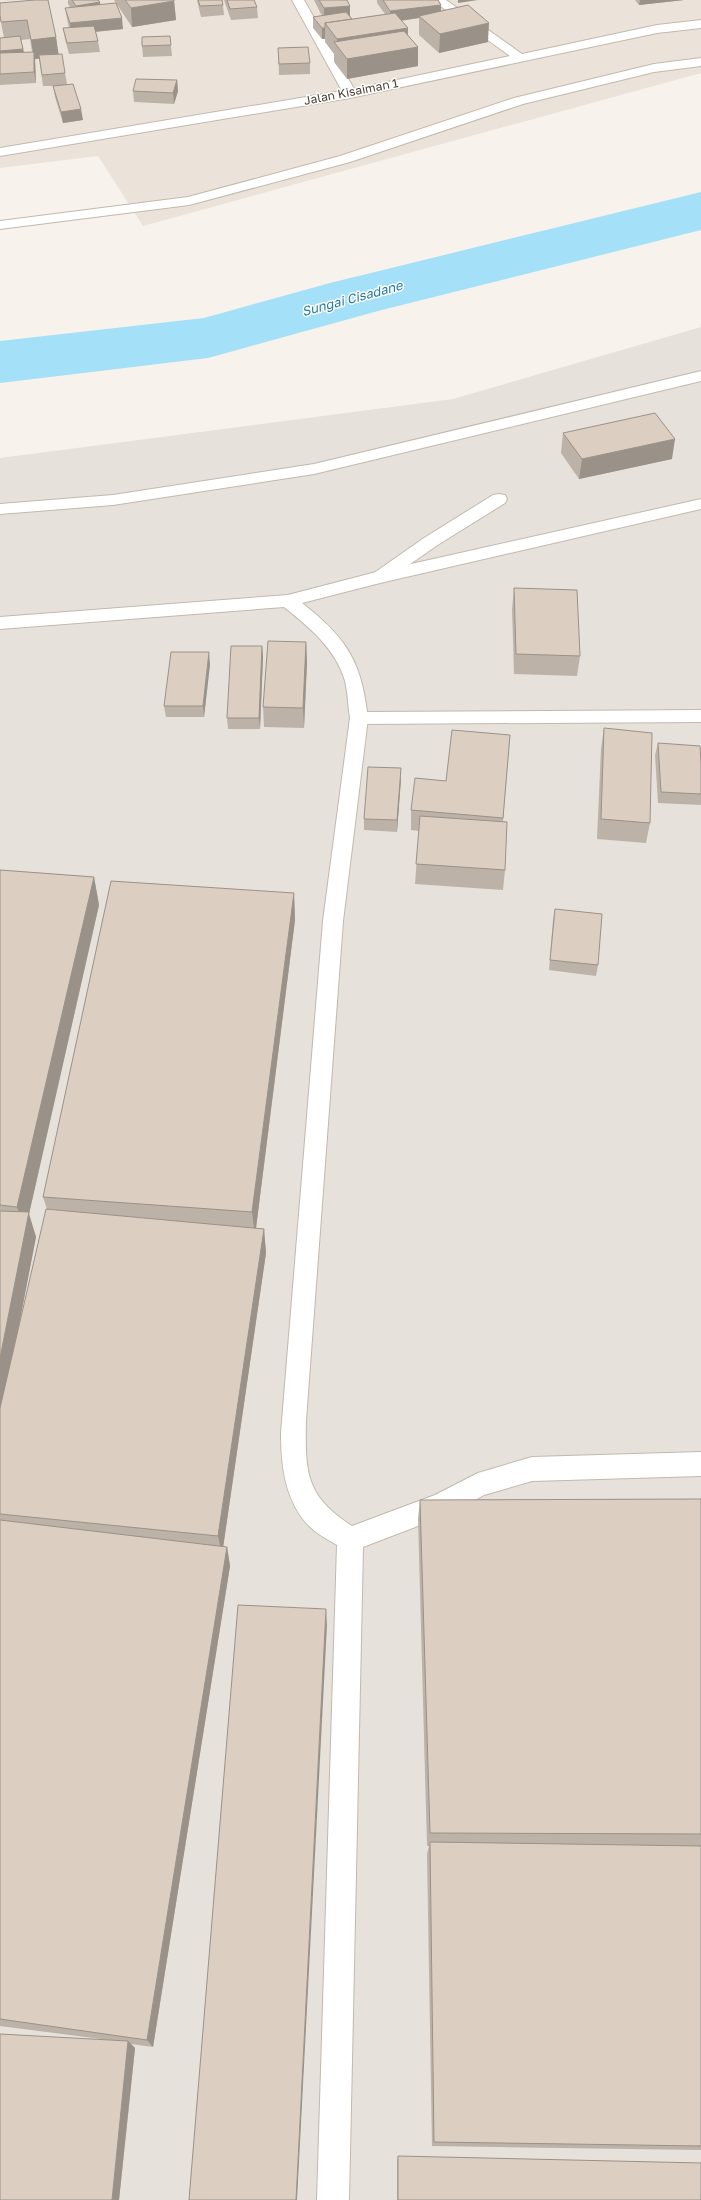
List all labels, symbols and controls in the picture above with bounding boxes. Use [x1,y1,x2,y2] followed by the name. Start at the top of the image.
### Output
[302,75,400,108] street label: Jalan Kisaiman 1
[300,276,406,319] water label: Sungai Cisadane

